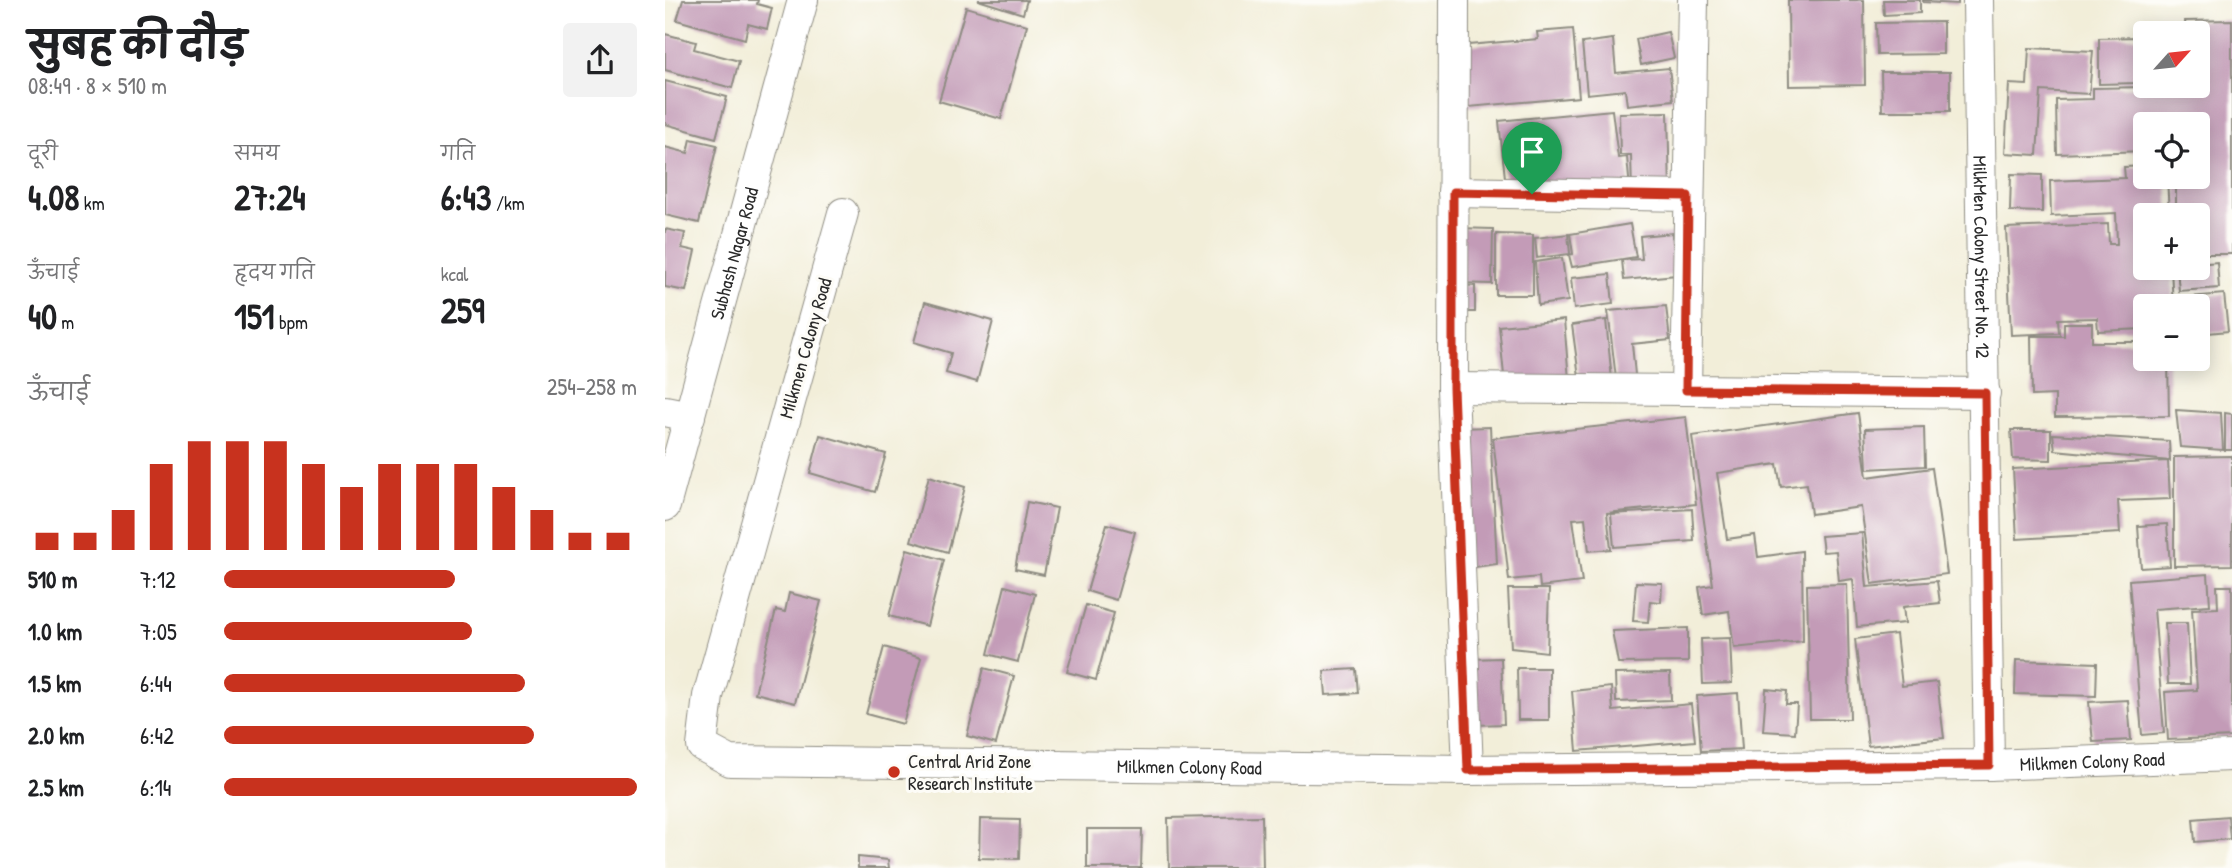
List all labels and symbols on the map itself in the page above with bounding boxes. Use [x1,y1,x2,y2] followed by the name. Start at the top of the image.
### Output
[2133,21,2210,98] north arrow
[1502,122,1562,194] pin
[1967,155,1996,359] street label: MilkMen Colony Street No. 12
[704,184,764,322] street label: Subhash Nagar Road
[773,274,838,421] street label: Milkmen Colony Road
[2019,745,2166,777] street label: Milkmen Colony Road
[908,748,1033,796] place label: Central Arid Zone Research Institute
[1117,753,1263,780] street label: Milkmen Colony Road
[886,764,902,780] marker: Central Arid Zone Research Institute

